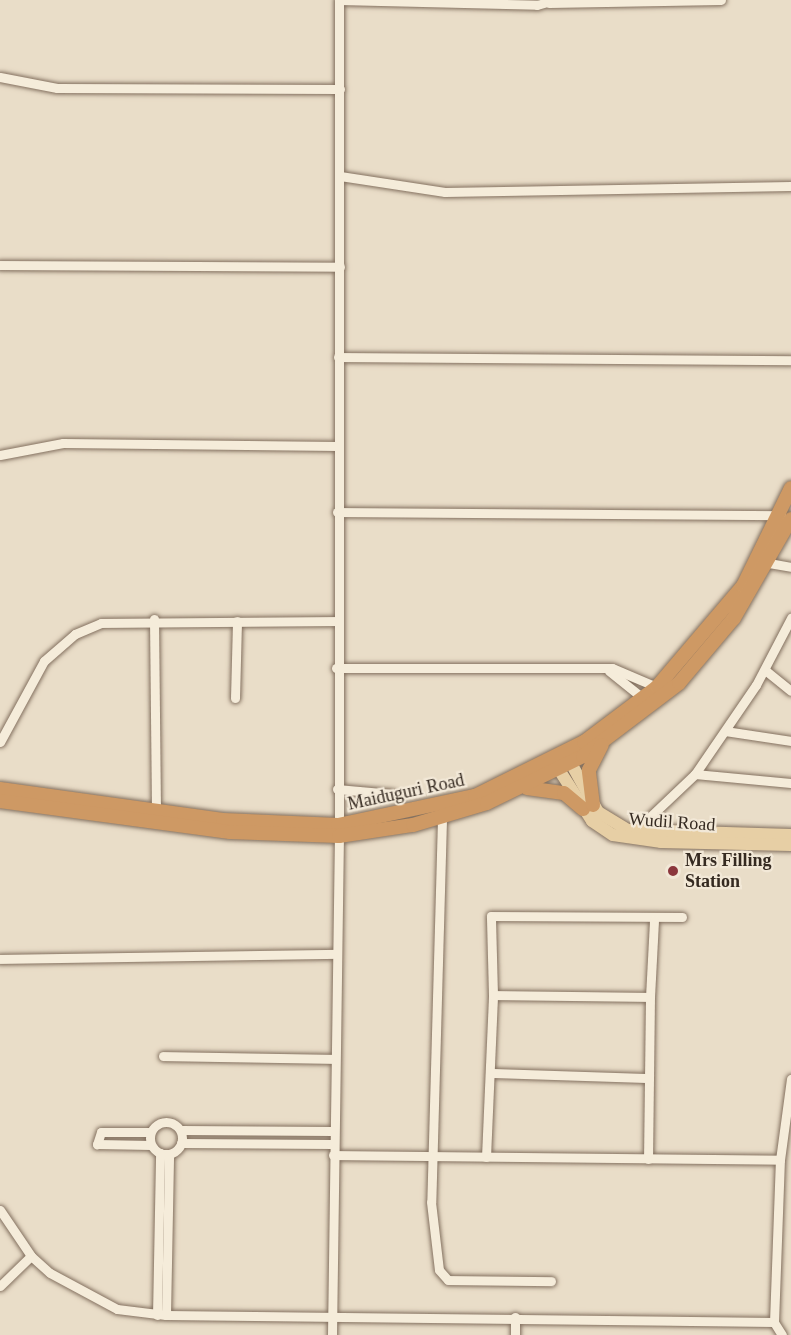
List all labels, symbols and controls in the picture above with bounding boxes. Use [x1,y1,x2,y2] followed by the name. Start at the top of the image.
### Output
[346,769,466,815] street label: Maiduguri Road
[628,808,716,836] street label: Wudil Road
[685,850,771,892] place label: Mrs Filling Station
[666,864,680,878] marker: Mrs Filling Station

